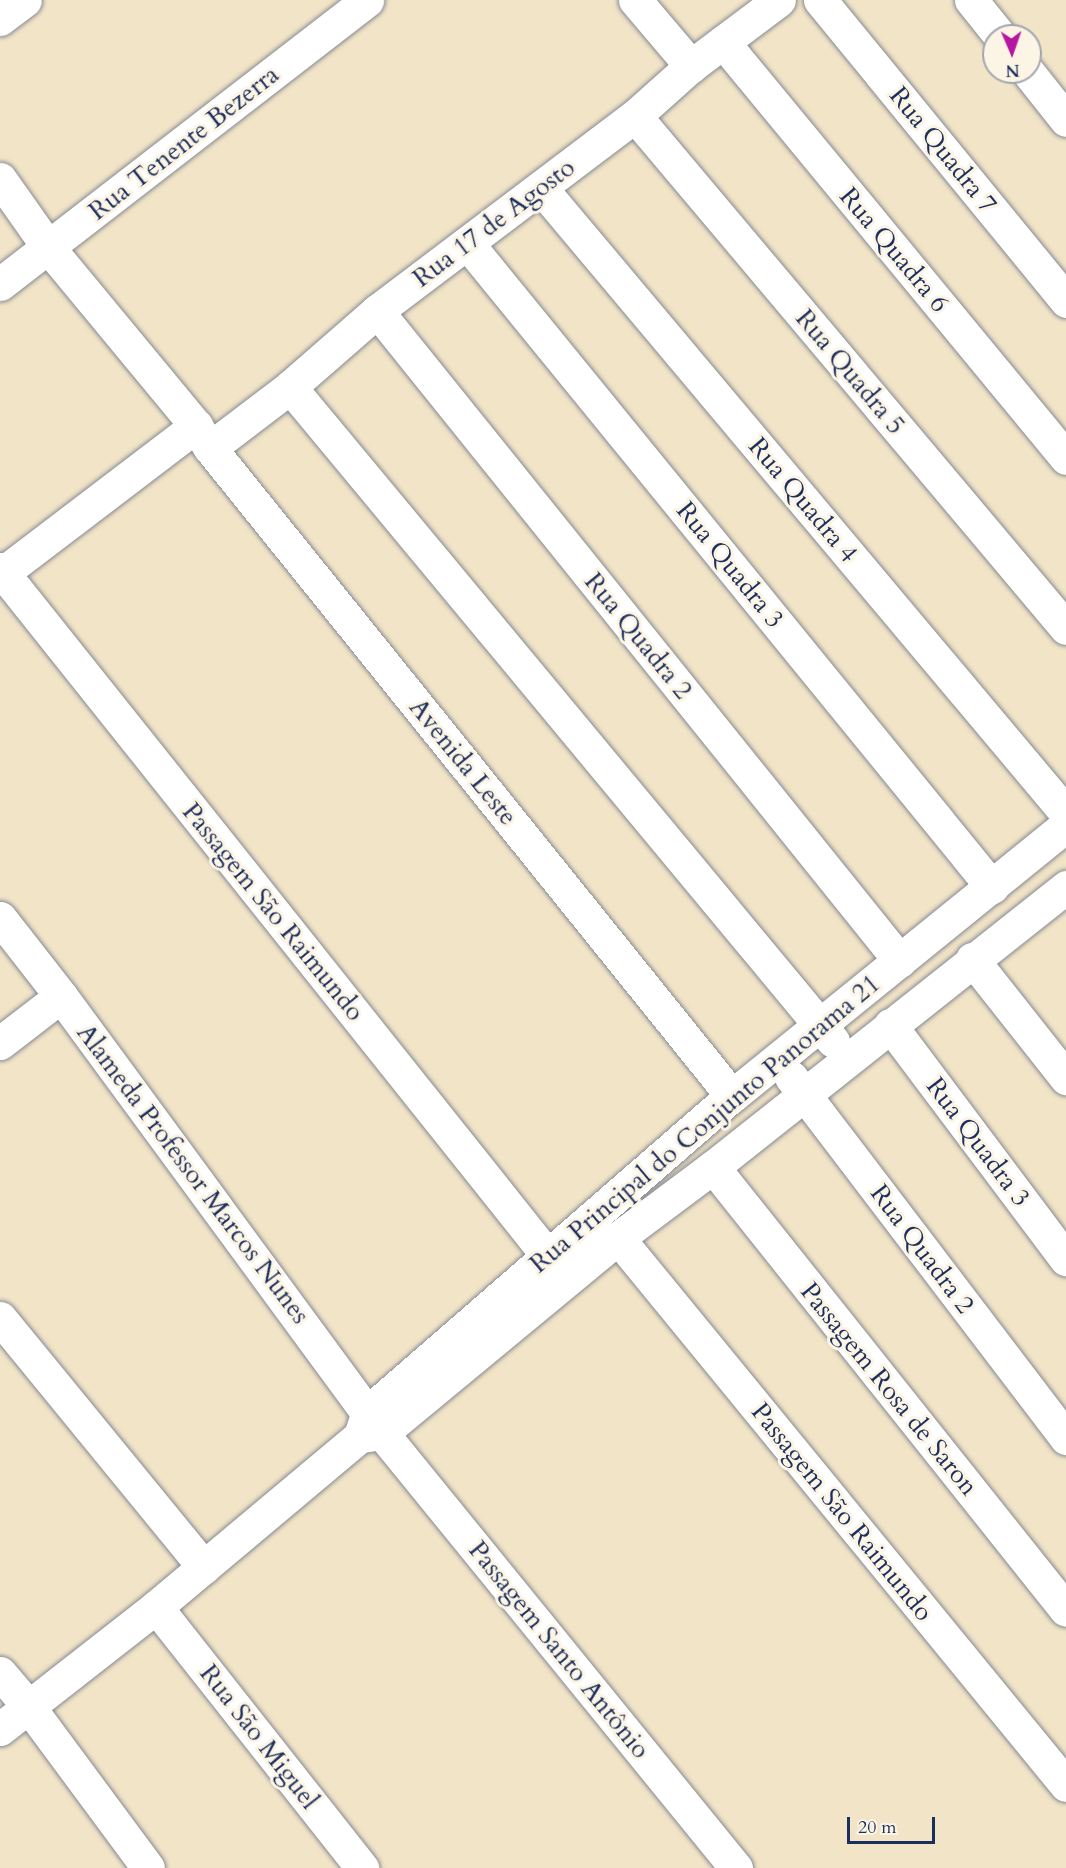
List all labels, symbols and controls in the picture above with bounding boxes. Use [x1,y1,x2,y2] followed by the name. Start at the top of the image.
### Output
[982,24,1042,84] north arrow
[83,59,285,227] street label: Rua Tenente Bezerra
[1005,59,1020,81] text: N
[883,81,1003,219] street label: Rua Quadra 7
[407,152,581,294] street label: Rua 17 de Agosto
[833,181,955,319] street label: Rua Quadra 6
[789,303,911,441] street label: Rua Quadra 5
[742,431,864,569] street label: Rua Quadra 4
[670,496,790,634] street label: Rua Quadra 3
[578,567,698,705] street label: Rua Quadra 2
[402,692,524,832] street label: Avenida Leste
[175,797,371,1027] street label: Passagem São Raimundo
[524,968,886,1280] street label: Rua Principal do Conjunto Panorama 21
[70,1018,316,1330] street label: Alameda Professor Marcos Nunes
[919,1071,1037,1213] street label: Rua Quadra 3
[863,1178,981,1320] street label: Rua Quadra 2
[794,1276,984,1502] street label: Passagem Rosa de Saron
[744,1397,940,1627] street label: Passagem São Raimundo
[462,1535,656,1765] street label: Passagem Santo Antônio
[193,1658,325,1816] street label: Rua São Miguel
[850,1805,938,1843] scale bar
[858,1815,897,1840] text: 20 m

